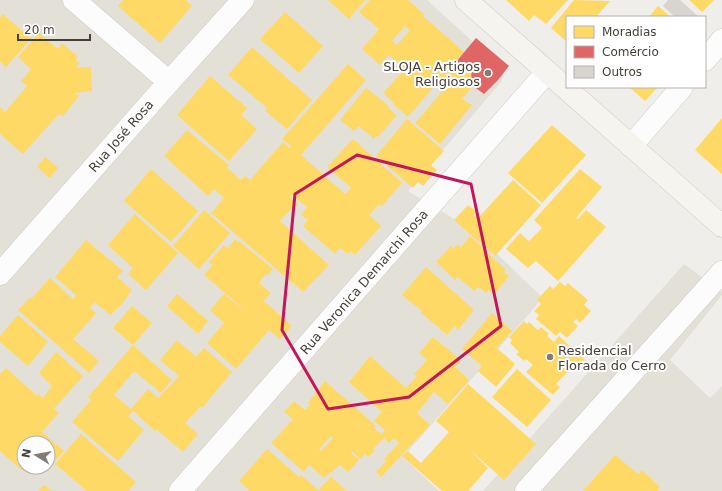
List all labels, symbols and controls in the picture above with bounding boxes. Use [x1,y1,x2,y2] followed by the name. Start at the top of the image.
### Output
[18,16,90,42] scale bar
[566,16,706,88] legend
[24,23,55,37] text: 20 m
[602,25,657,39] text: Moradias
[602,45,659,59] text: Comércio
[383,59,480,89] place label: SLOJA - Artigos Religiosos
[602,65,642,79] text: Outros
[483,68,493,78] marker: SLOJA - Artigos Religiosos
[86,97,156,175] street label: Rua José Rosa
[297,207,431,357] street label: Rua Veronica Demarchi Rosa
[558,343,666,373] place label: Residencial Florada do Cerro
[545,352,555,362] marker: Residencial Florada do Cerro
[16,435,56,475] north arrow
[19,447,34,459] text: N

